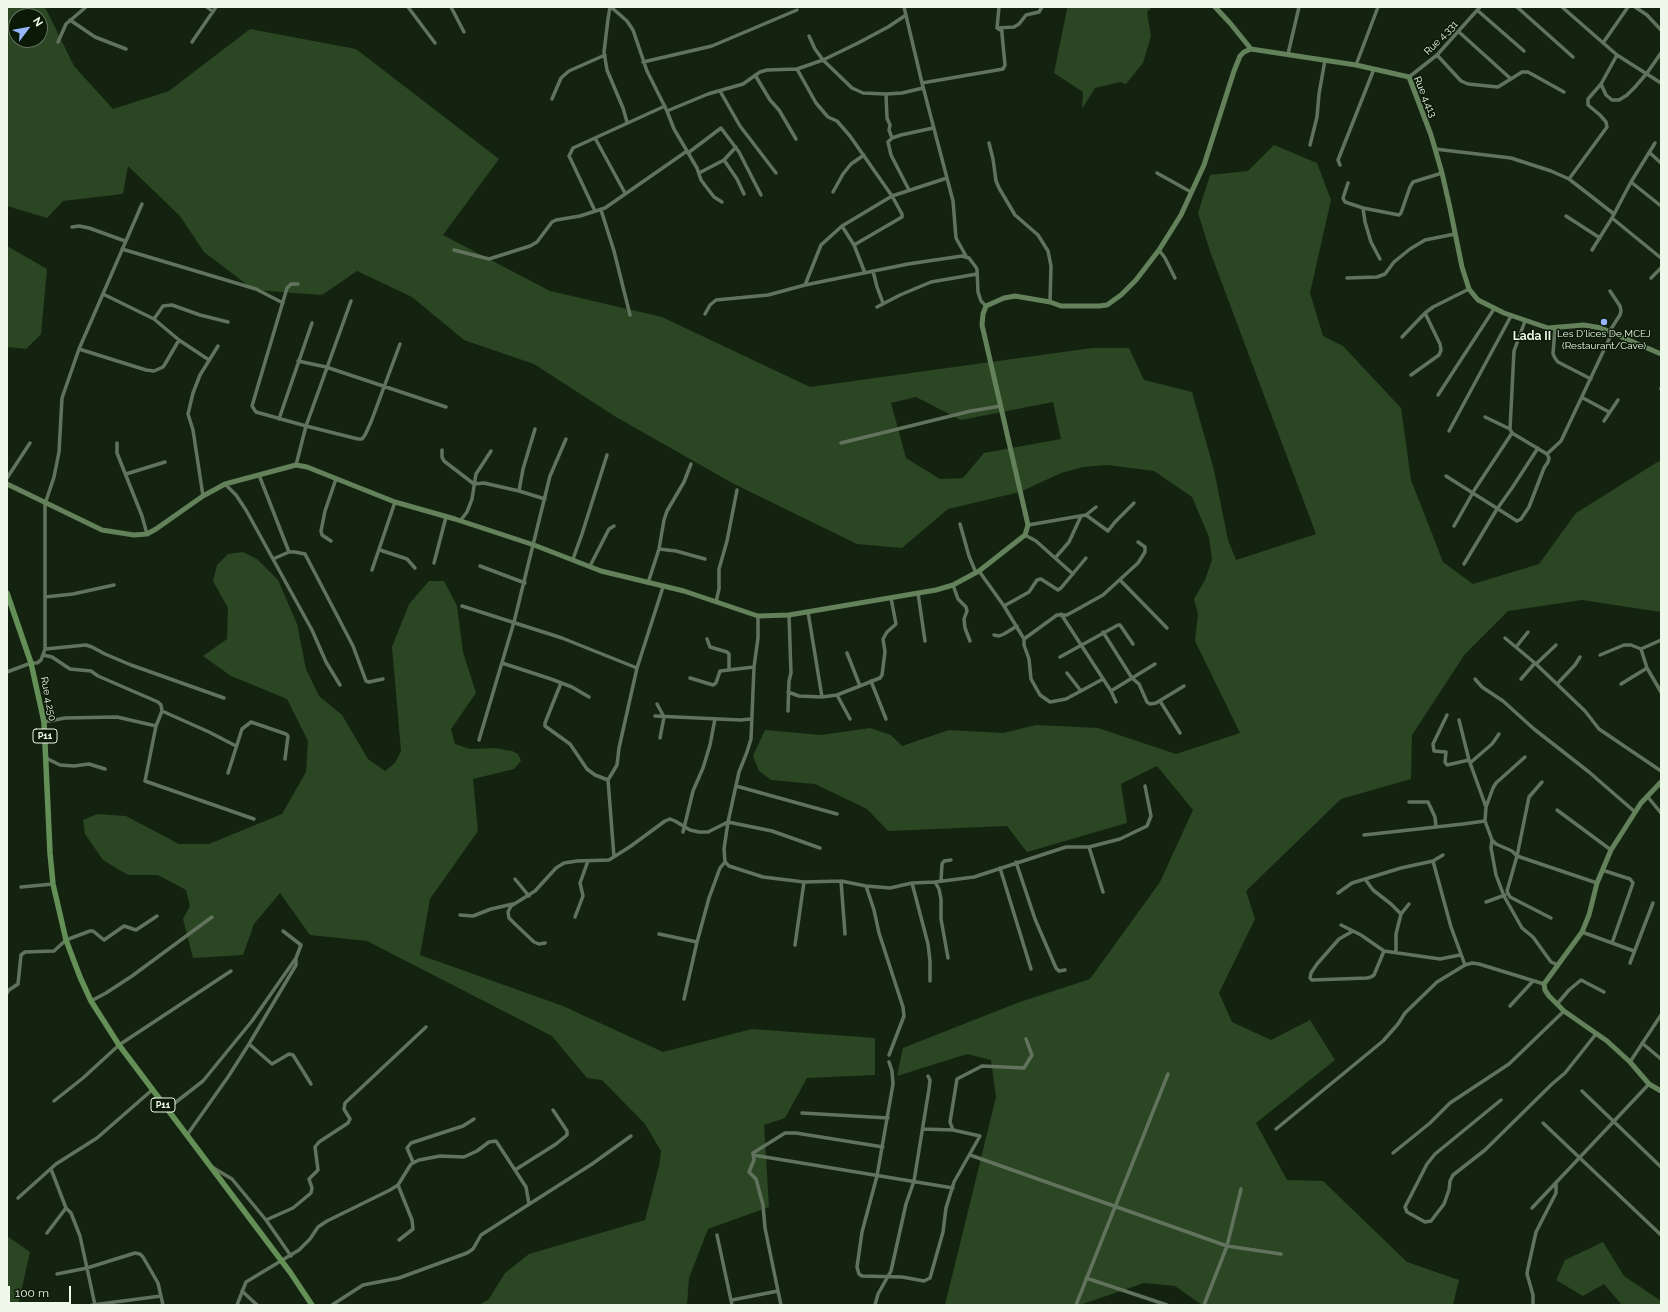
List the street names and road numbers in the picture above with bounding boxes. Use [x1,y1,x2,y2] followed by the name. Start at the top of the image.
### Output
[1422,18,1460,58] street label: Rue 4.331
[1411,75,1439,119] street label: Rue 4.413
[38,676,58,722] street label: Rue 4.250
[33,729,57,743] road number: P11
[151,1098,175,1112] road number: P11

